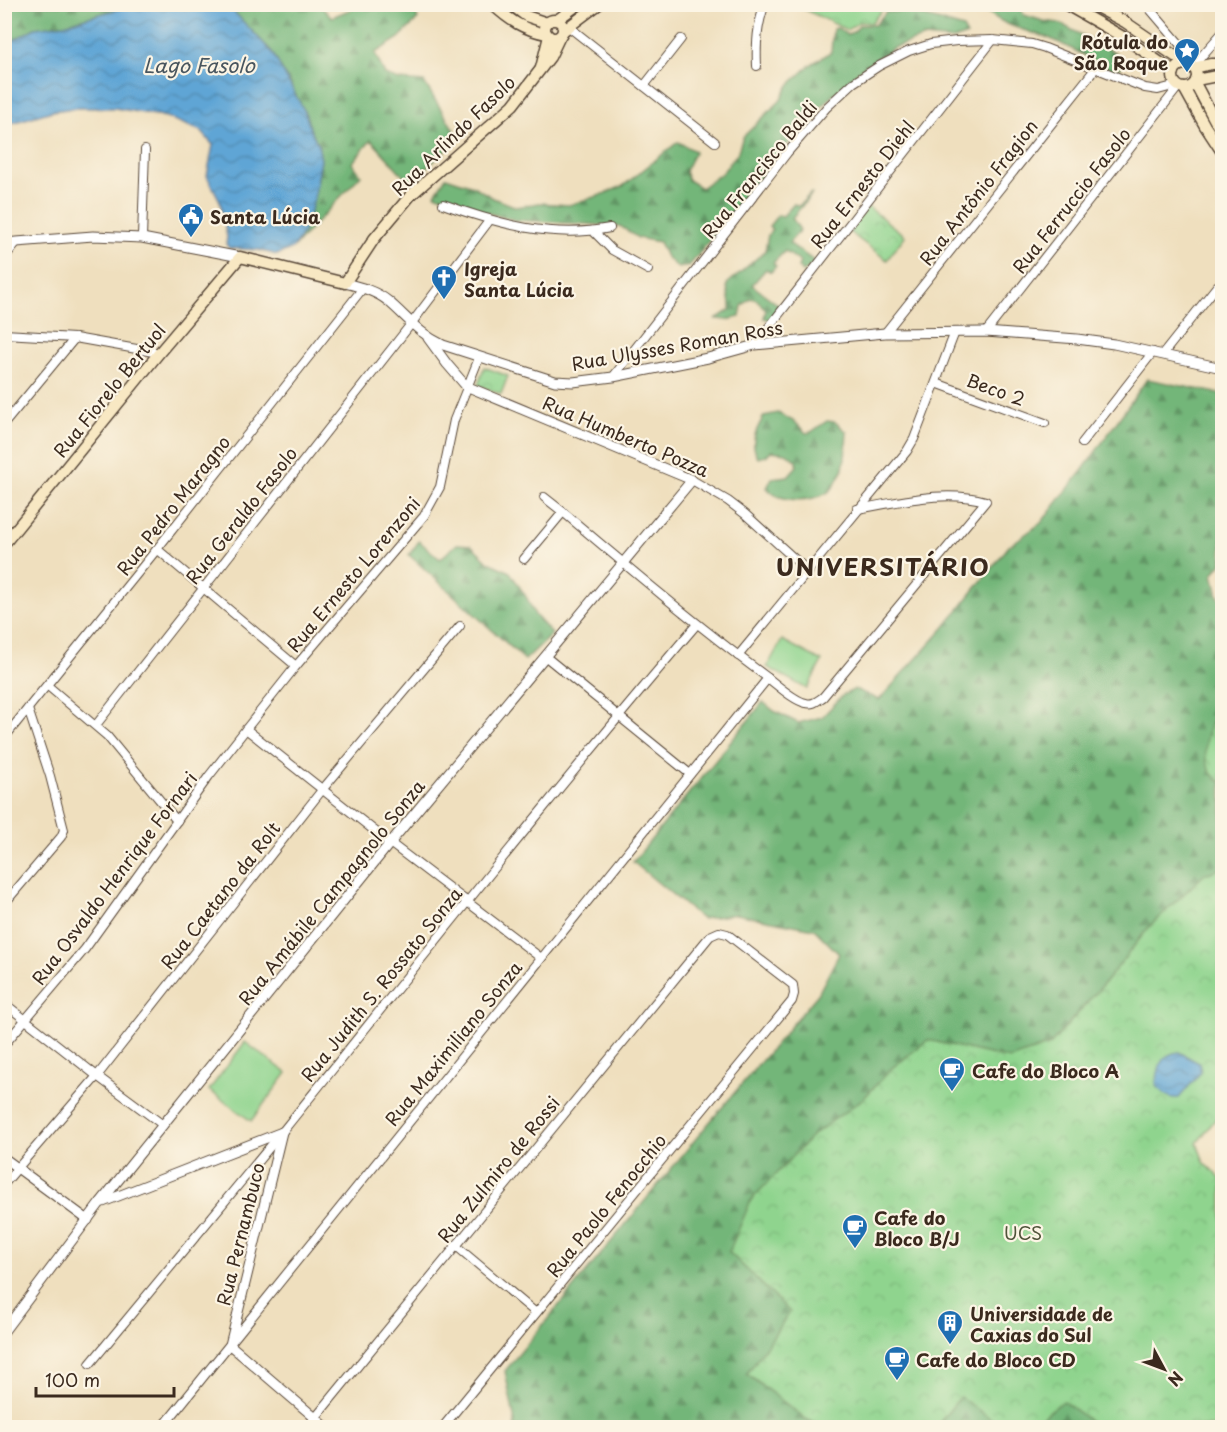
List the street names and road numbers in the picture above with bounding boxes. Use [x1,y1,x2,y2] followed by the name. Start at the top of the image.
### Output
[385,69,521,201] street label: Rua Arlindo Fasolo
[695,94,823,244] street label: Rua Francisco Baldi
[912,113,1044,271] street label: Rua Antônio Fragion
[803,114,921,254] street label: Rua Ernesto Diehl
[1005,121,1137,279] street label: Rua Ferruccio Fasolo
[569,313,785,377] street label: Rua Ulysses Roman Ross
[47,317,171,463] street label: Rua Fiorelo Bertuol
[963,366,1029,412] street label: Beco 2
[539,389,714,484] street label: Rua Humberto Pozza
[110,429,236,581] street label: Rua Pedro Maragno
[179,441,303,589] street label: Rua Geraldo Fasolo
[280,490,426,658] street label: Rua Ernesto Lorenzoni
[25,766,203,990] street label: Rua Osvaldo Henrique Fornari
[231,773,431,1011] street label: Rua Amábile Campagnolo Sonza
[154,815,286,975] street label: Rua Caetano da Rolt
[294,880,469,1087] street label: Rua Judith S. Rossato Sonza
[378,954,529,1131] street label: Rua Maximiliano Sonza
[430,1090,566,1248] street label: Rua Zulmiro de Rossi
[540,1127,672,1283] street label: Rua Paolo Fenocchio
[209,1160,271,1308] street label: Rua Pernambuco

